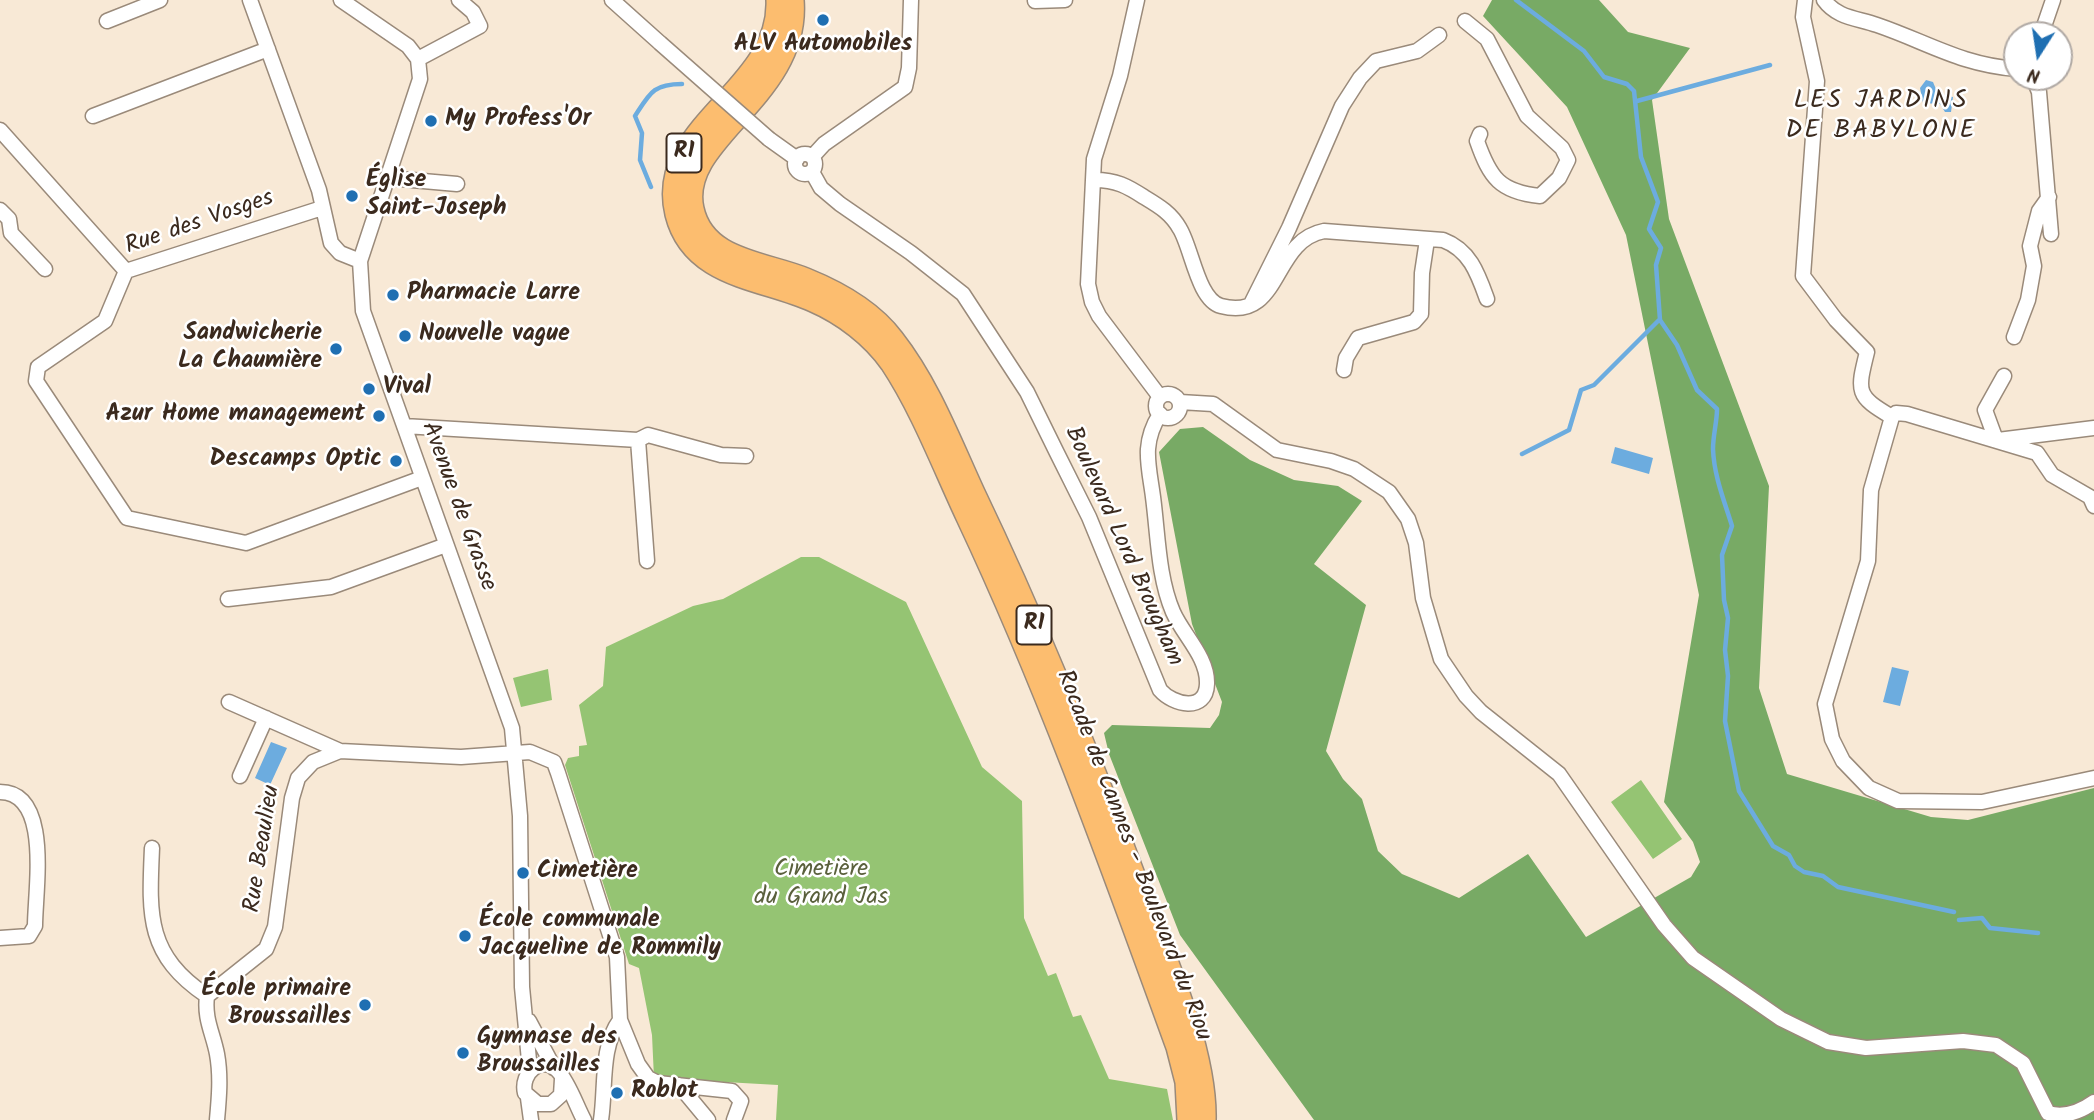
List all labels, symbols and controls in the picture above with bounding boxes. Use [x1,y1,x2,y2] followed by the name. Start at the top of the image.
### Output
[815,12,831,28] marker: ALV Automobiles
[2003,21,2073,91] north arrow
[734,32,912,60] place label: ALV Automobiles
[2025,59,2043,91] text: N
[1787,87,1975,148] district label: LES JARDINS DE BABYLONE
[445,107,591,135] place label: My Profess'Or
[423,113,439,129] marker: My Profess'Or
[666,134,702,172] road number: R1
[366,168,507,224] place label: Église Saint-Joseph
[122,185,278,263] street label: Rue des Vosges
[344,188,360,204] marker: Église Saint-Joseph
[407,281,580,309] place label: Pharmacie Larre
[385,287,401,303] marker: Pharmacie Larre
[178,321,322,377] place label: Sandwicherie La Chaumière
[419,322,570,350] place label: Nouvelle vague
[397,328,413,344] marker: Nouvelle vague
[328,341,344,357] marker: Sandwicherie La Chaumière
[383,375,431,403] place label: Vival
[361,381,377,397] marker: Vival
[105,402,365,430] place label: Azur Home management
[371,408,387,424] marker: Azur Home management
[413,419,501,595] street label: Avenue de Grasse
[1056,423,1188,671] street label: Boulevard Lord Brougham
[210,447,382,475] place label: Descamps Optic
[388,453,404,469] marker: Descamps Optic
[1016,606,1052,645] road number: R1
[1048,667,1216,1045] street label: Rocade de Cannes - Boulevard du Riou
[240,783,288,915] street label: Rue Beaulieu
[754,857,888,913] park label: Cimetière du Grand Jas
[537,859,638,887] place label: Cimetière
[515,865,531,881] marker: Cimetière
[479,908,721,964] place label: École communale Jacqueline de Rommily
[457,928,473,944] marker: École communale Jacqueline de Rommily
[201,977,351,1033] place label: École primaire Broussailles
[357,997,373,1013] marker: École primaire Broussailles
[477,1025,617,1081] place label: Gymnase des Broussailles
[455,1045,471,1061] marker: Gymnase des Broussailles
[631,1079,698,1107] place label: Roblot
[609,1085,625,1101] marker: Roblot

